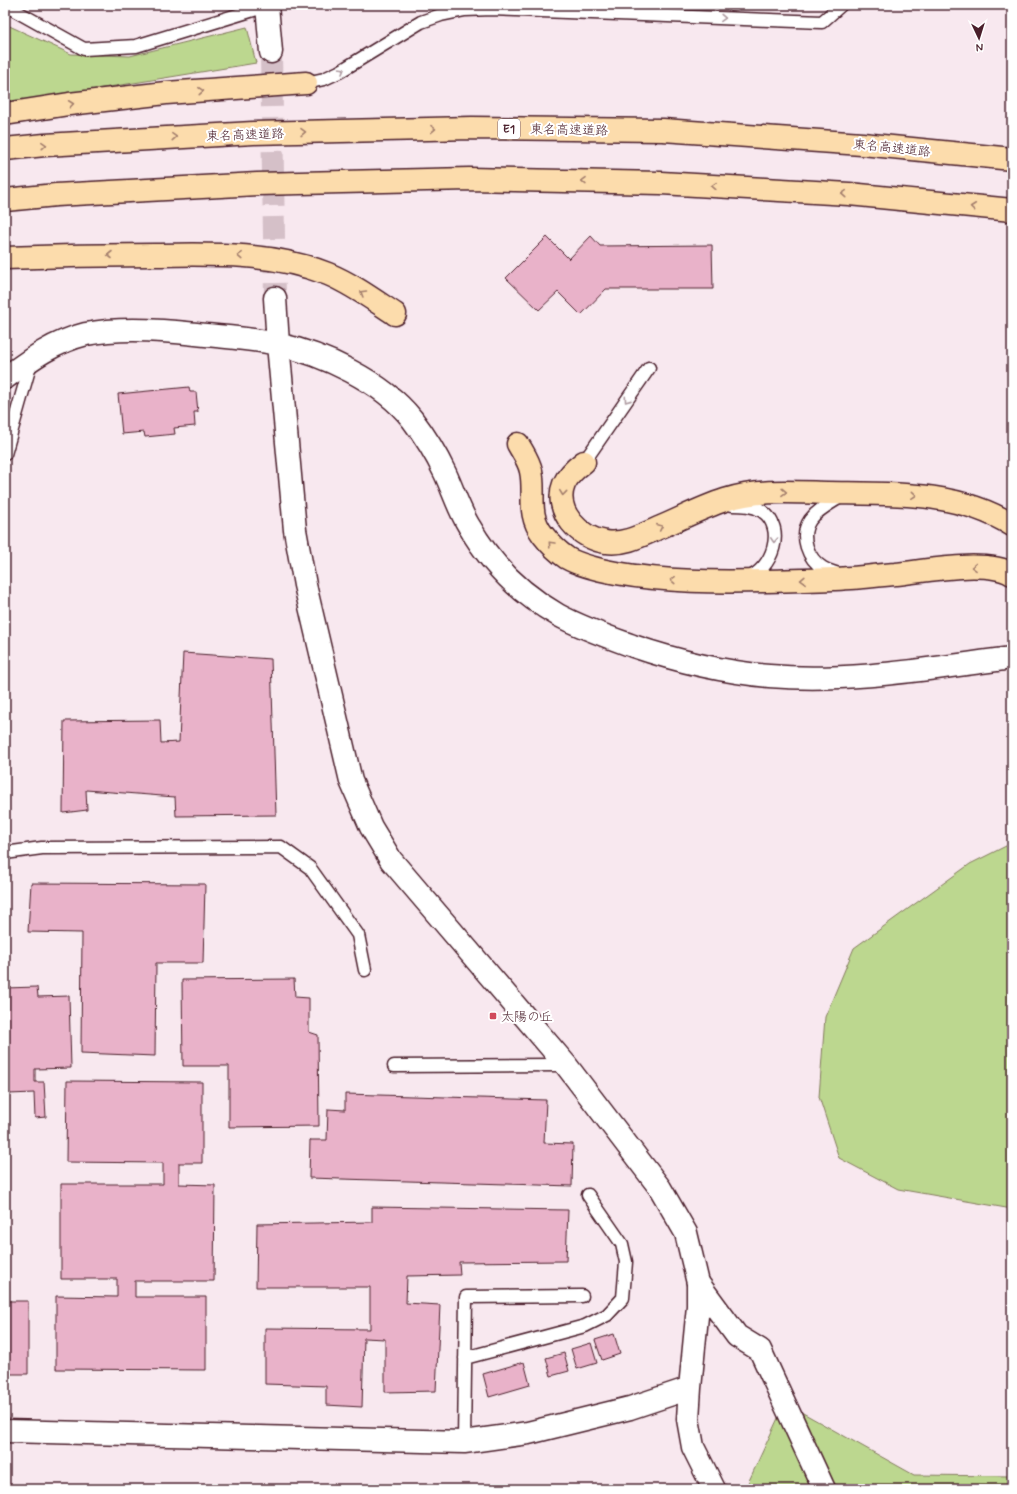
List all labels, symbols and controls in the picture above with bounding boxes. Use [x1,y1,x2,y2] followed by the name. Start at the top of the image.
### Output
[720,13,726,22] one-way arrow
[959,18,999,58] north arrow
[975,40,984,54] text: N
[338,68,345,75] one-way arrow
[198,86,204,95] one-way arrow
[68,100,74,109] one-way arrow
[498,119,520,139] road number: E1
[530,121,608,140] street label: 東名高速道路
[430,125,436,133] one-way arrow
[206,126,284,145] street label: 東名高速道路
[300,128,306,136] one-way arrow
[171,133,177,142] one-way arrow
[852,136,932,161] street label: 東名高速道路
[41,141,47,150] one-way arrow
[581,177,587,185] one-way arrow
[711,181,717,190] one-way arrow
[841,189,847,198] one-way arrow
[970,202,976,211] one-way arrow
[107,251,113,259] one-way arrow
[237,252,243,260] one-way arrow
[360,290,367,298] one-way arrow
[624,396,632,403] one-way arrow
[781,488,787,496] one-way arrow
[558,490,567,496] one-way arrow
[911,491,917,500] one-way arrow
[656,524,664,532] one-way arrow
[769,537,778,543] one-way arrow
[548,541,556,549] one-way arrow
[971,563,977,571] one-way arrow
[800,575,806,584] one-way arrow
[670,576,676,585] one-way arrow
[501,1009,553,1026] place label: 太陽の丘
[488,1011,498,1021] marker: 太陽の丘

